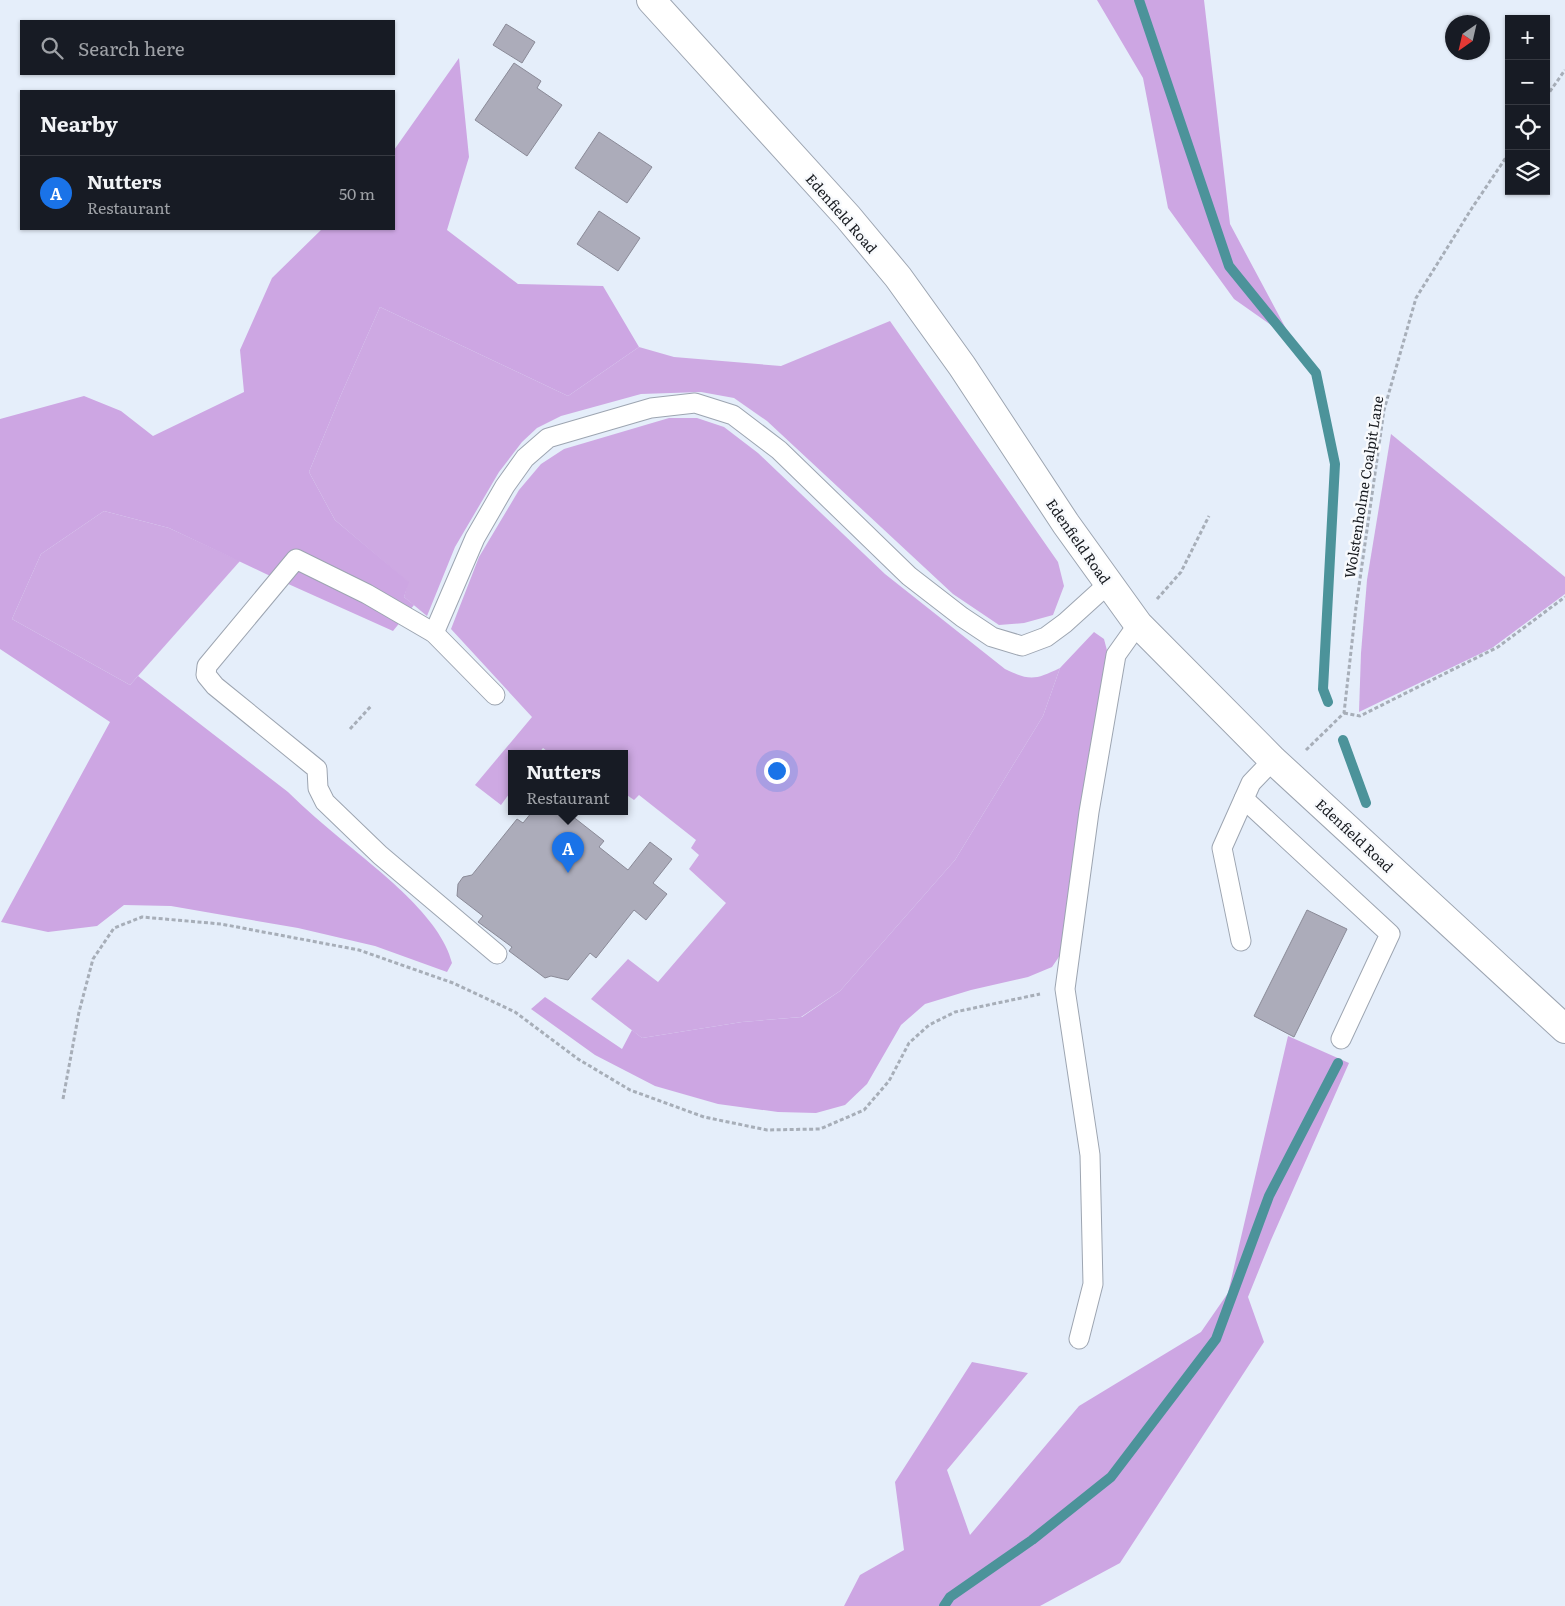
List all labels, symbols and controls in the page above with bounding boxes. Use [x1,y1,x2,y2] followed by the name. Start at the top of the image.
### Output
[1445,15,1490,60] north arrow
[1505,15,1550,195] map controls
[1505,15,1550,60] button: +
[20,20,395,75] search box
[38,34,66,62] icon: search
[78,34,185,62] text: Search here
[1505,60,1550,105] button: −
[1505,105,1550,150] button: locate
[40,107,118,138] text: Nearby
[1505,150,1550,195] button: layers
[87,167,161,195] text: Nutters
[802,169,883,257] street label: Edenfield Road
[50,181,62,205] text: A
[339,181,375,205] text: 50 m
[87,195,171,219] text: Restaurant
[1339,394,1387,580] street label: Wolstenholme Coalpit Lane
[1042,494,1116,588] street label: Edenfield Road
[508,750,628,815] popup
[526,757,601,785] text: Nutters
[764,758,790,784] your location
[526,785,610,809] text: Restaurant
[1312,794,1399,877] street label: Edenfield Road
[552,832,584,873] pin: A

